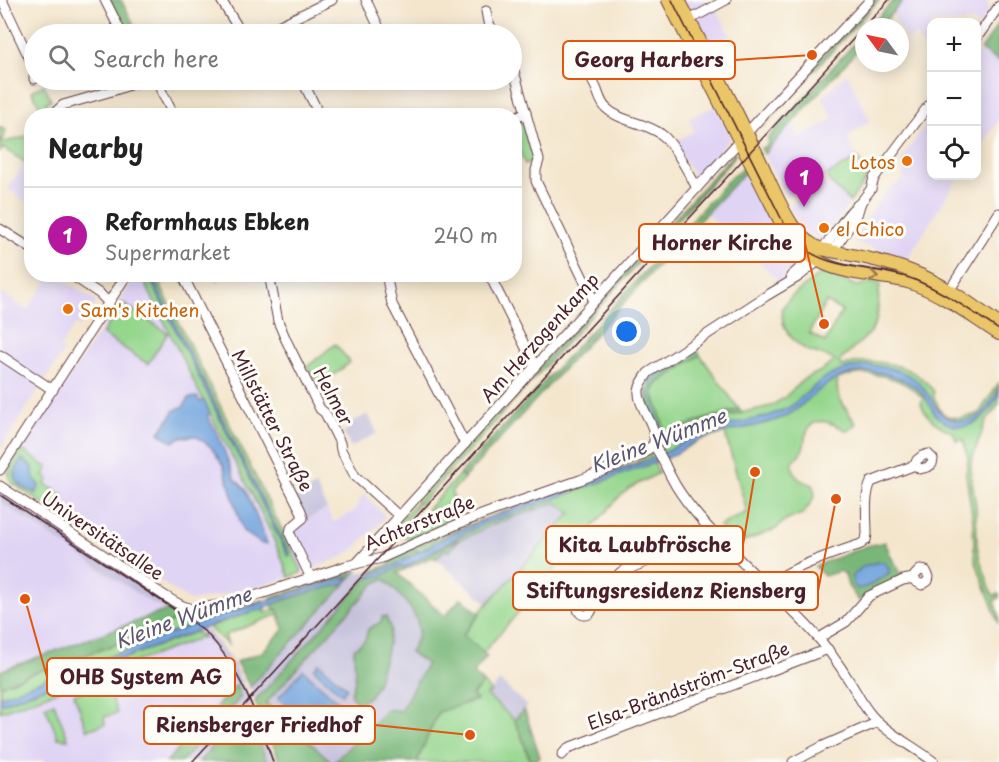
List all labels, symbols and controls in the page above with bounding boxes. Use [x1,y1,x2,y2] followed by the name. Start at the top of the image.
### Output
[855,18,909,72] north arrow
[927,18,981,180] map controls
[927,18,981,72] button: +
[24,24,522,90] search box
[45,41,78,74] icon: search
[93,41,219,74] text: Search here
[563,41,735,79] callout: Georg Harbers
[574,44,724,74] text: Georg Harbers
[927,72,981,126] button: −
[927,126,981,180] button: locate
[48,128,143,167] text: Nearby
[851,148,895,175] place label: Lotos
[900,154,914,168] marker: Lotos
[784,158,824,207] pin: 1
[105,204,310,237] text: Reformhaus Ebken
[836,215,904,242] place label: el Chico
[63,220,72,250] text: 1
[433,220,498,250] text: 240 m
[817,221,831,235] marker: el Chico
[639,224,805,262] callout: Horner Kirche
[652,227,792,257] text: Horner Kirche
[105,237,231,267] text: Supermarket
[473,266,605,408] street label: Am Herzogenkamp
[869,270,879,282] one-way arrow
[80,296,199,323] place label: Sam's Kitchen
[61,302,75,316] marker: Sam's Kitchen
[612,317,641,346] your location
[226,344,320,496] street label: Millstätter Straße
[307,362,361,431] street label: Helmer
[586,400,732,480] water label: Kleine Wümme
[36,484,170,586] street label: Universitätsallee
[360,488,478,556] street label: Achterstraße
[546,526,743,564] callout: Kita Laubfrösche
[559,529,732,559] text: Kita Laubfrösche
[513,572,818,610] callout: Stiftungsresidenz Riensberg
[526,575,806,605] text: Stiftungsresidenz Riensberg
[111,578,257,656] water label: Kleine Wümme
[583,634,793,736] street label: Elsa-Brändström-Straße
[47,658,235,696] callout: OHB System AG
[60,661,222,691] text: OHB System AG
[144,706,375,744] callout: Riensberger Friedhof
[156,709,364,739] text: Riensberger Friedhof

